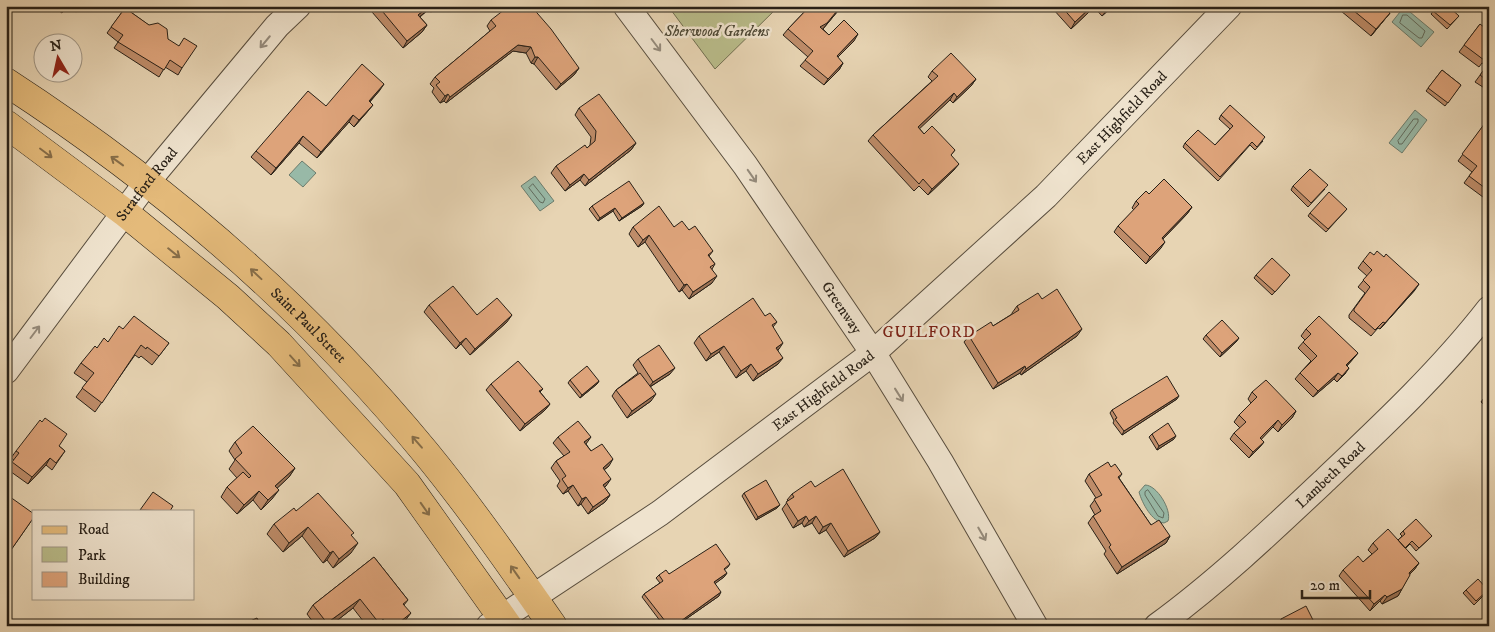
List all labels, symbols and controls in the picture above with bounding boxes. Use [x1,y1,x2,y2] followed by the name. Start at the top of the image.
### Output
[664,22,770,41] park label: Sherwood Gardens
[32,32,82,82] north arrow
[259,35,270,48] one-way arrow
[49,36,64,56] text: N
[651,38,661,52] one-way arrow
[1073,67,1172,169] street label: East Highfield Road
[112,143,182,225] street label: Stratford Road
[39,148,53,158] one-way arrow
[111,155,124,166] one-way arrow
[747,168,757,182] one-way arrow
[167,247,180,258] one-way arrow
[250,268,262,280] one-way arrow
[817,278,867,338] street label: Greenway
[266,284,351,367] street label: Saint Paul Street
[882,322,976,342] district label: GUILFORD
[30,325,40,339] one-way arrow
[769,346,879,435] street label: East Highfield Road
[289,355,301,368] one-way arrow
[895,387,905,401] one-way arrow
[411,436,423,449] one-way arrow
[1292,438,1370,513] street label: Lambeth Road
[420,502,430,516] one-way arrow
[32,510,195,600] legend
[78,520,110,539] text: Road
[978,527,988,541] one-way arrow
[78,546,107,565] text: Park
[510,565,520,579] one-way arrow
[1302,567,1370,599] scale bar
[78,570,130,589] text: Building
[1310,576,1340,595] text: 20 m

